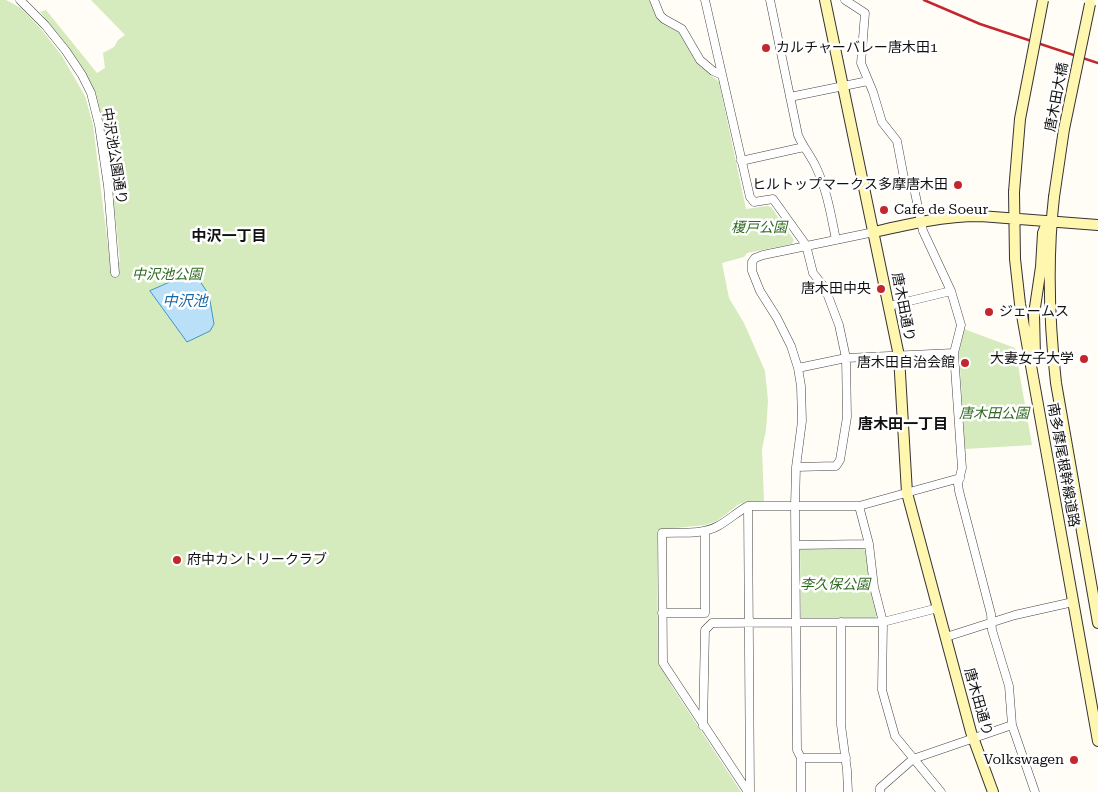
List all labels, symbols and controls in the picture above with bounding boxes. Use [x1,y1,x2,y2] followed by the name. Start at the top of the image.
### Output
[776,40,938,56] place label: カルチャーバレー唐木田1
[760,42,772,54] marker: カルチャーバレー唐木田1
[1042,61,1072,133] street label: 唐木田大橋
[98,106,130,206] street label: 中沢池公園通り
[752,177,948,193] place label: ヒルトップマークス多摩唐木田
[952,179,964,191] marker: ヒルトップマークス多摩唐木田
[894,202,988,218] place label: Cafe de Soeur
[878,204,890,216] marker: Cafe de Soeur
[731,220,787,236] park label: 榎戸公園
[192,228,266,246] district label: 中沢一丁目
[132,267,202,283] park label: 中沢池公園
[888,271,918,343] street label: 唐木田通り
[801,281,871,297] place label: 唐木田中央
[875,283,887,295] marker: 唐木田中央
[163,293,207,311] water label: 中沢池
[999,304,1069,320] place label: ジェームス
[983,306,995,318] marker: ジェームス
[990,351,1074,367] place label: 大妻女子大学
[1078,353,1090,365] marker: 大妻女子大学
[857,355,955,371] place label: 唐木田自治会館
[959,357,971,369] marker: 唐木田自治会館
[1044,401,1082,529] street label: 南多摩尾根幹線道路
[959,406,1029,422] park label: 唐木田公園
[858,416,948,434] district label: 唐木田一丁目
[187,552,327,568] place label: 府中カントリークラブ
[171,554,183,566] marker: 府中カントリークラブ
[800,577,870,593] park label: 李久保公園
[960,666,996,738] street label: 唐木田通り
[983,752,1064,768] place label: Volkswagen
[1068,754,1080,766] marker: Volkswagen

